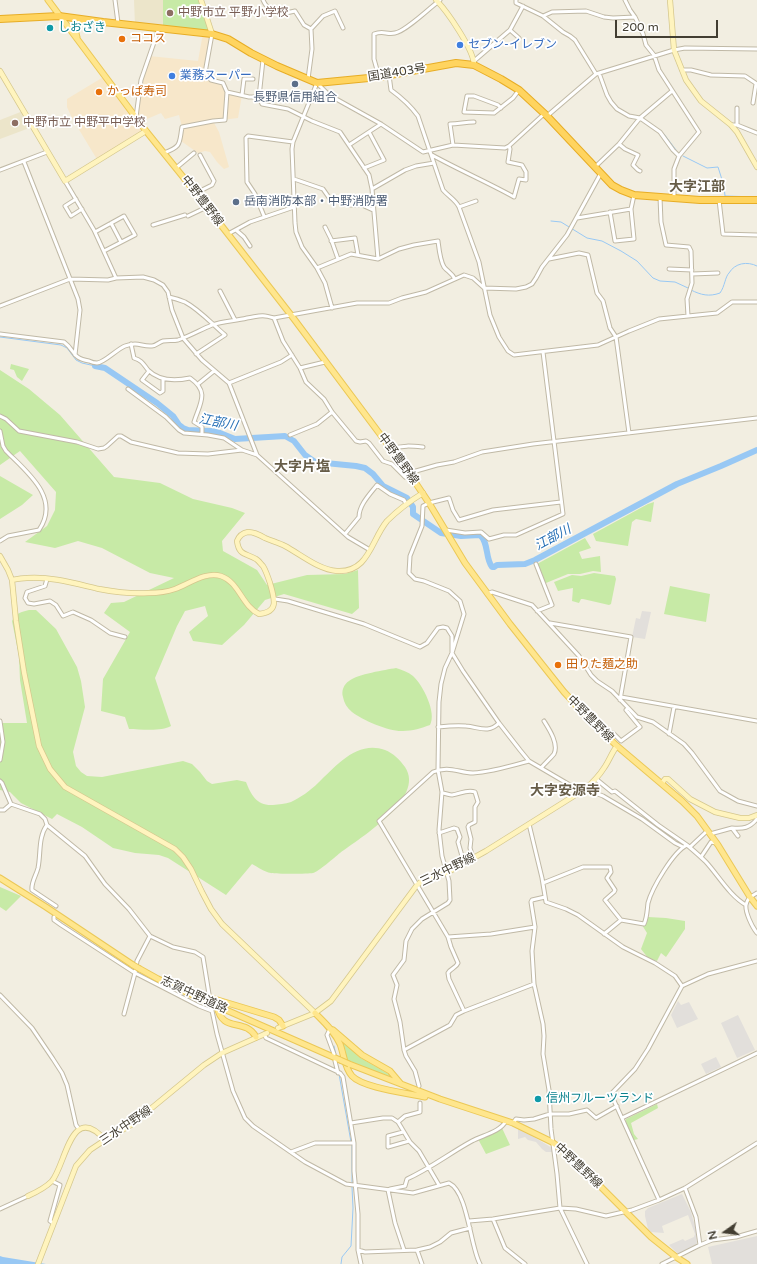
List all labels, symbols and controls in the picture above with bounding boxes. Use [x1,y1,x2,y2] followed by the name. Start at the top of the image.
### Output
[178,6,289,20] place label: 中野市立 平野小学校
[165,8,175,18] marker: 中野市立 平野小学校
[617,12,720,38] scale bar
[622,20,659,34] text: 200 m
[58,21,106,35] place label: しおざき
[45,23,55,33] marker: しおざき
[130,32,166,46] place label: ココス
[117,34,127,44] marker: ココス
[468,38,557,52] place label: セブン-イレブン
[455,40,465,50] marker: セブン-イレブン
[367,61,427,85] street label: 国道403号
[180,69,252,83] place label: 業務スーパー
[167,71,177,81] marker: 業務スーパー
[290,79,300,89] marker: 長野県信用組合
[107,85,167,99] place label: かっぱ寿司
[94,87,104,97] marker: かっぱ寿司
[253,91,337,105] place label: 長野県信用組合
[23,116,146,130] place label: 中野市立 中野平中学校
[10,118,20,128] marker: 中野市立 中野平中学校
[178,173,226,229] street label: 中野豊野線
[669,179,725,195] district label: 大字江部
[244,195,388,209] place label: 岳南消防本部・中野消防署
[231,197,241,207] marker: 岳南消防本部・中野消防署
[197,412,239,434] water label: 江部川
[375,430,421,488] street label: 中野豊野線
[274,459,330,475] district label: 大字片塩
[532,522,574,554] water label: 江部川
[566,658,638,672] place label: 田りた麺之助
[553,660,563,670] marker: 田りた麺之助
[564,693,616,745] street label: 中野豊野線
[530,783,600,799] district label: 大字安源寺
[418,850,478,890] street label: 三水中野線
[158,973,230,1017] street label: 志賀中野道路
[546,1092,654,1106] place label: 信州フルーツランド
[533,1094,543,1104] marker: 信州フルーツランド
[97,1103,155,1149] street label: 三水中野線
[551,1140,605,1192] street label: 中野豊野線
[705,1212,745,1252] north arrow
[705,1229,720,1241] text: N

